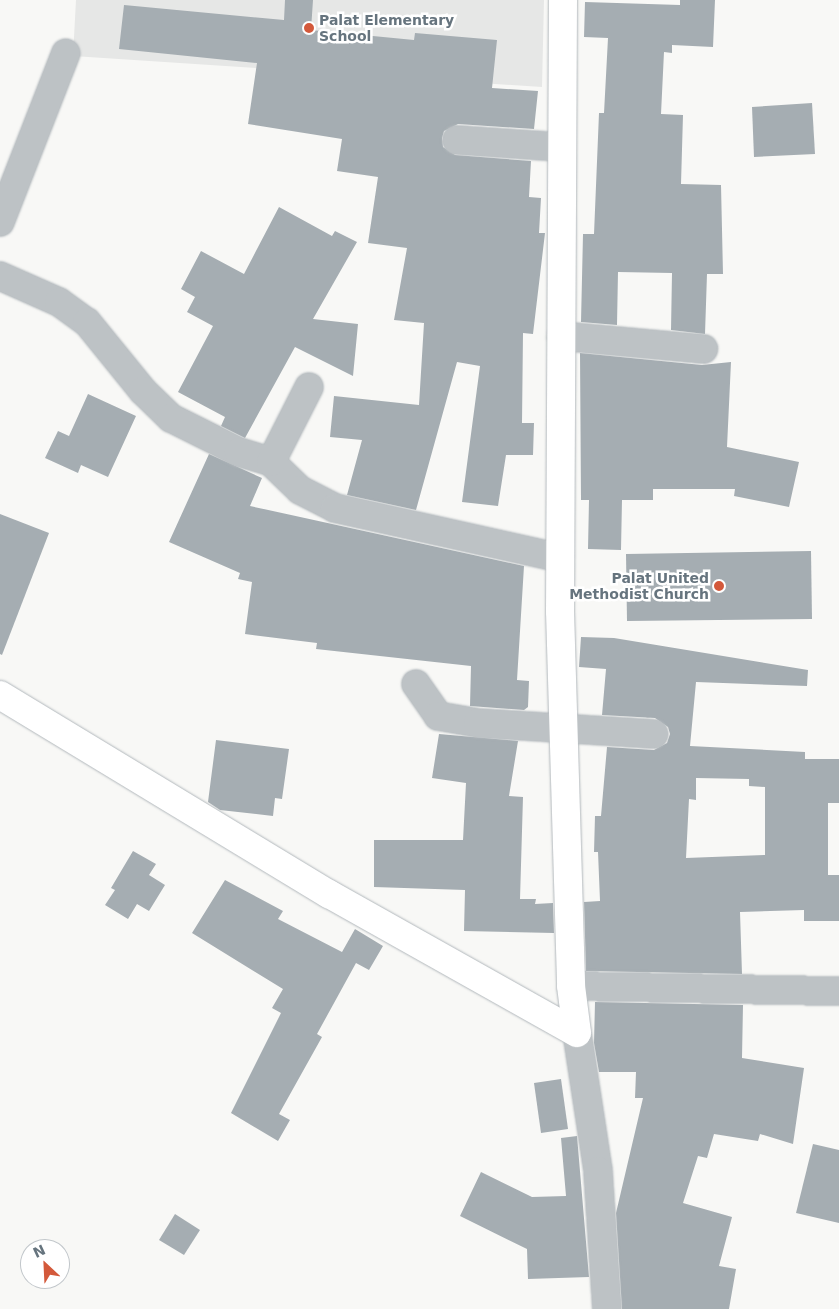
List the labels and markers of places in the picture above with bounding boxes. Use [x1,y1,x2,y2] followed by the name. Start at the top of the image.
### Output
[319,12,454,44] place label: Palat Elementary School
[303,22,315,34] marker: Palat Elementary School
[569,570,709,602] place label: Palat United Methodist Church
[713,580,725,592] marker: Palat United Methodist Church

